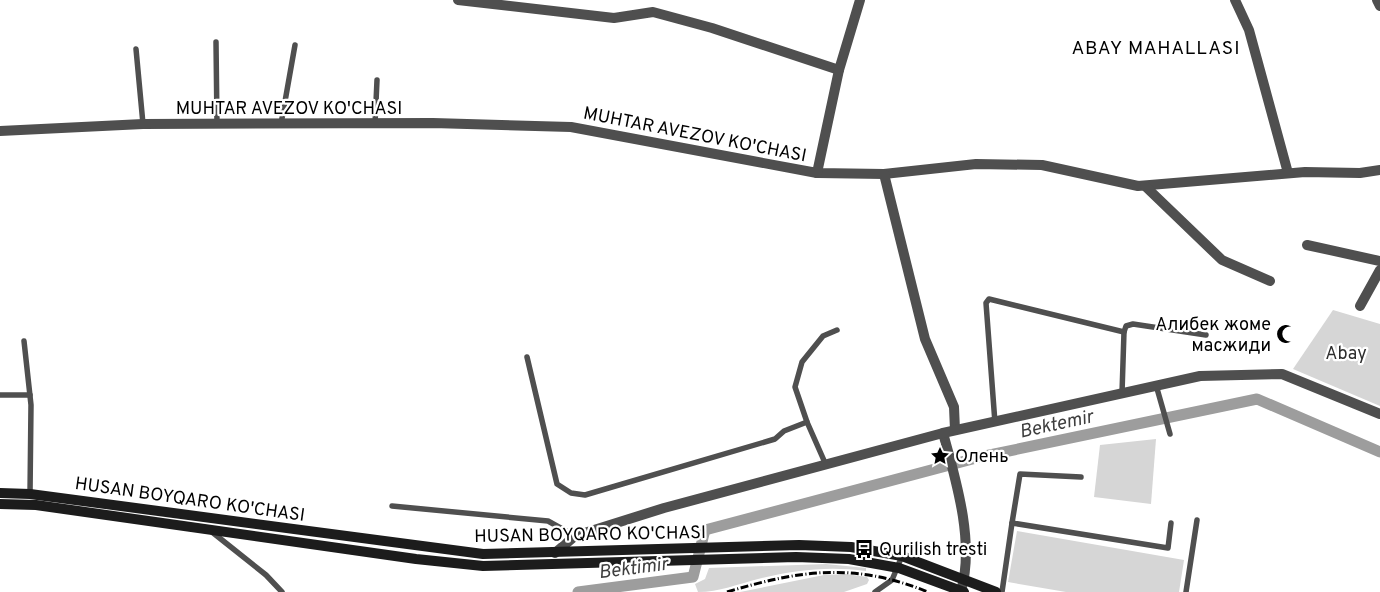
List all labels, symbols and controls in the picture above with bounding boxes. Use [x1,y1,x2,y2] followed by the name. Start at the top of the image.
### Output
[1071,37,1241,61] district label: ABAY MAHALLASI
[176,98,402,121] street label: MUHTAR AVEZOV KO'CHASI
[581,103,808,168] street label: MUHTAR AVEZOV KO'CHASI
[1155,314,1271,358] place label: Алибек жоме масжиди
[1275,323,1297,345] mosque icon: Алибек жоме масжиди
[1325,343,1367,366] park label: Abay
[1017,405,1097,444] water label: Bektemir
[929,445,951,467] place icon: Олень
[955,446,1009,469] place label: Олень
[73,473,306,528] street label: HUSAN BOYQARO KO'CHASI
[474,522,706,549] street label: HUSAN BOYQARO KO'CHASI
[853,538,875,560] bus stop icon: Qurilish tresti
[879,539,987,562] place label: Qurilish tresti
[597,553,671,585] water label: Bektimir

